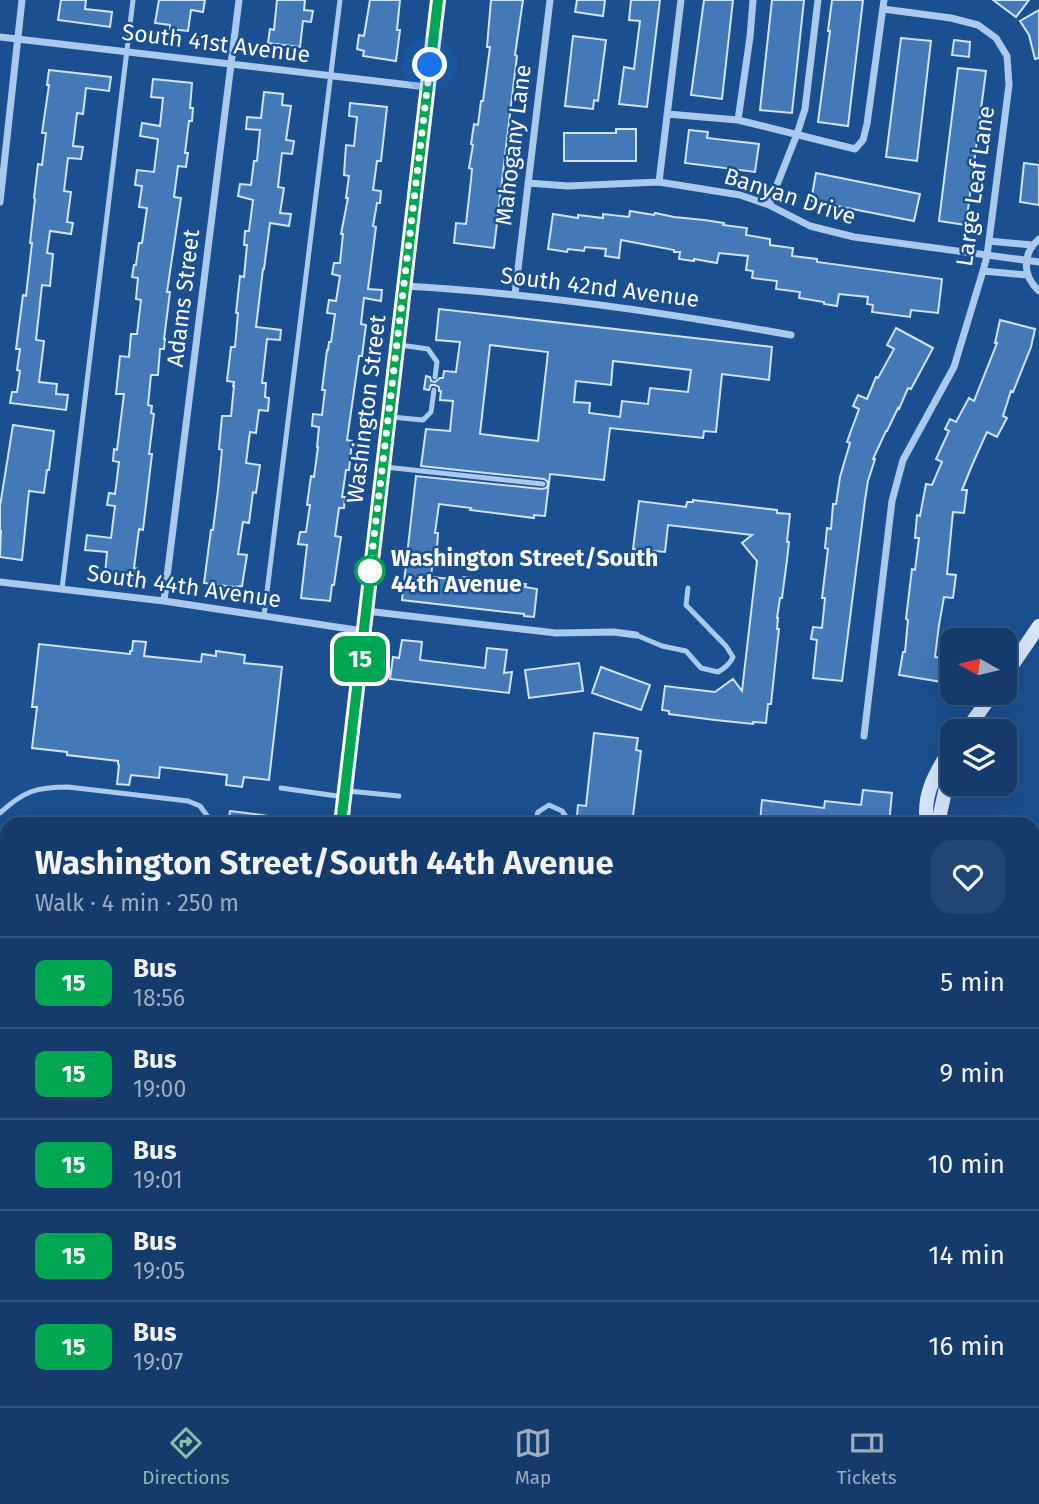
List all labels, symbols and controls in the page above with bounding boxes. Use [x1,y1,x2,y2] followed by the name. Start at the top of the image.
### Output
[120,18,312,68] street label: South 41st Avenue
[412,47,447,82] your location
[489,63,537,227] street label: Mahogany Lane
[950,104,1000,268] street label: Large Leaf Lane
[721,162,859,230] street label: Banyan Drive
[161,227,205,368] street label: Adams Street
[499,261,701,313] street label: South 42nd Avenue
[341,312,392,505] street label: Washington Street
[391,544,658,598] place label: Washington Street/South 44th Avenue
[355,556,385,586] marker: Washington Street/South 44th Avenue
[85,559,283,613] street label: South 44th Avenue
[940,628,1017,705] north arrow
[940,628,1017,796] map controls
[328,636,392,682] line badge: 15
[348,645,372,673] text: 15
[940,719,1017,796] button: layers
[931,840,1005,914] button: heart
[35,843,614,883] text: Washington Street/South 44th Avenue
[35,889,239,917] text: Walk · 4 min · 250 m
[133,953,176,984] text: Bus
[940,967,1005,998] text: 5 min
[62,969,86,997] text: 15
[133,984,185,1012] text: 18:56
[133,1044,176,1075] text: Bus
[940,1058,1005,1089] text: 9 min
[62,1060,86,1088] text: 15
[133,1075,186,1103] text: 19:00
[133,1135,176,1166] text: Bus
[927,1149,1005,1180] text: 10 min
[62,1151,86,1179] text: 15
[133,1166,183,1194] text: 19:01
[133,1226,176,1257] text: Bus
[928,1240,1005,1271] text: 14 min
[62,1242,86,1270] text: 15
[133,1257,185,1285] text: 19:05
[133,1317,176,1348] text: Bus
[928,1331,1005,1362] text: 16 min
[62,1333,86,1361] text: 15
[133,1348,183,1376] text: 19:07
[142,1424,229,1489] tab: Directions
[514,1424,552,1489] tab: Map
[837,1424,897,1489] tab: Tickets

